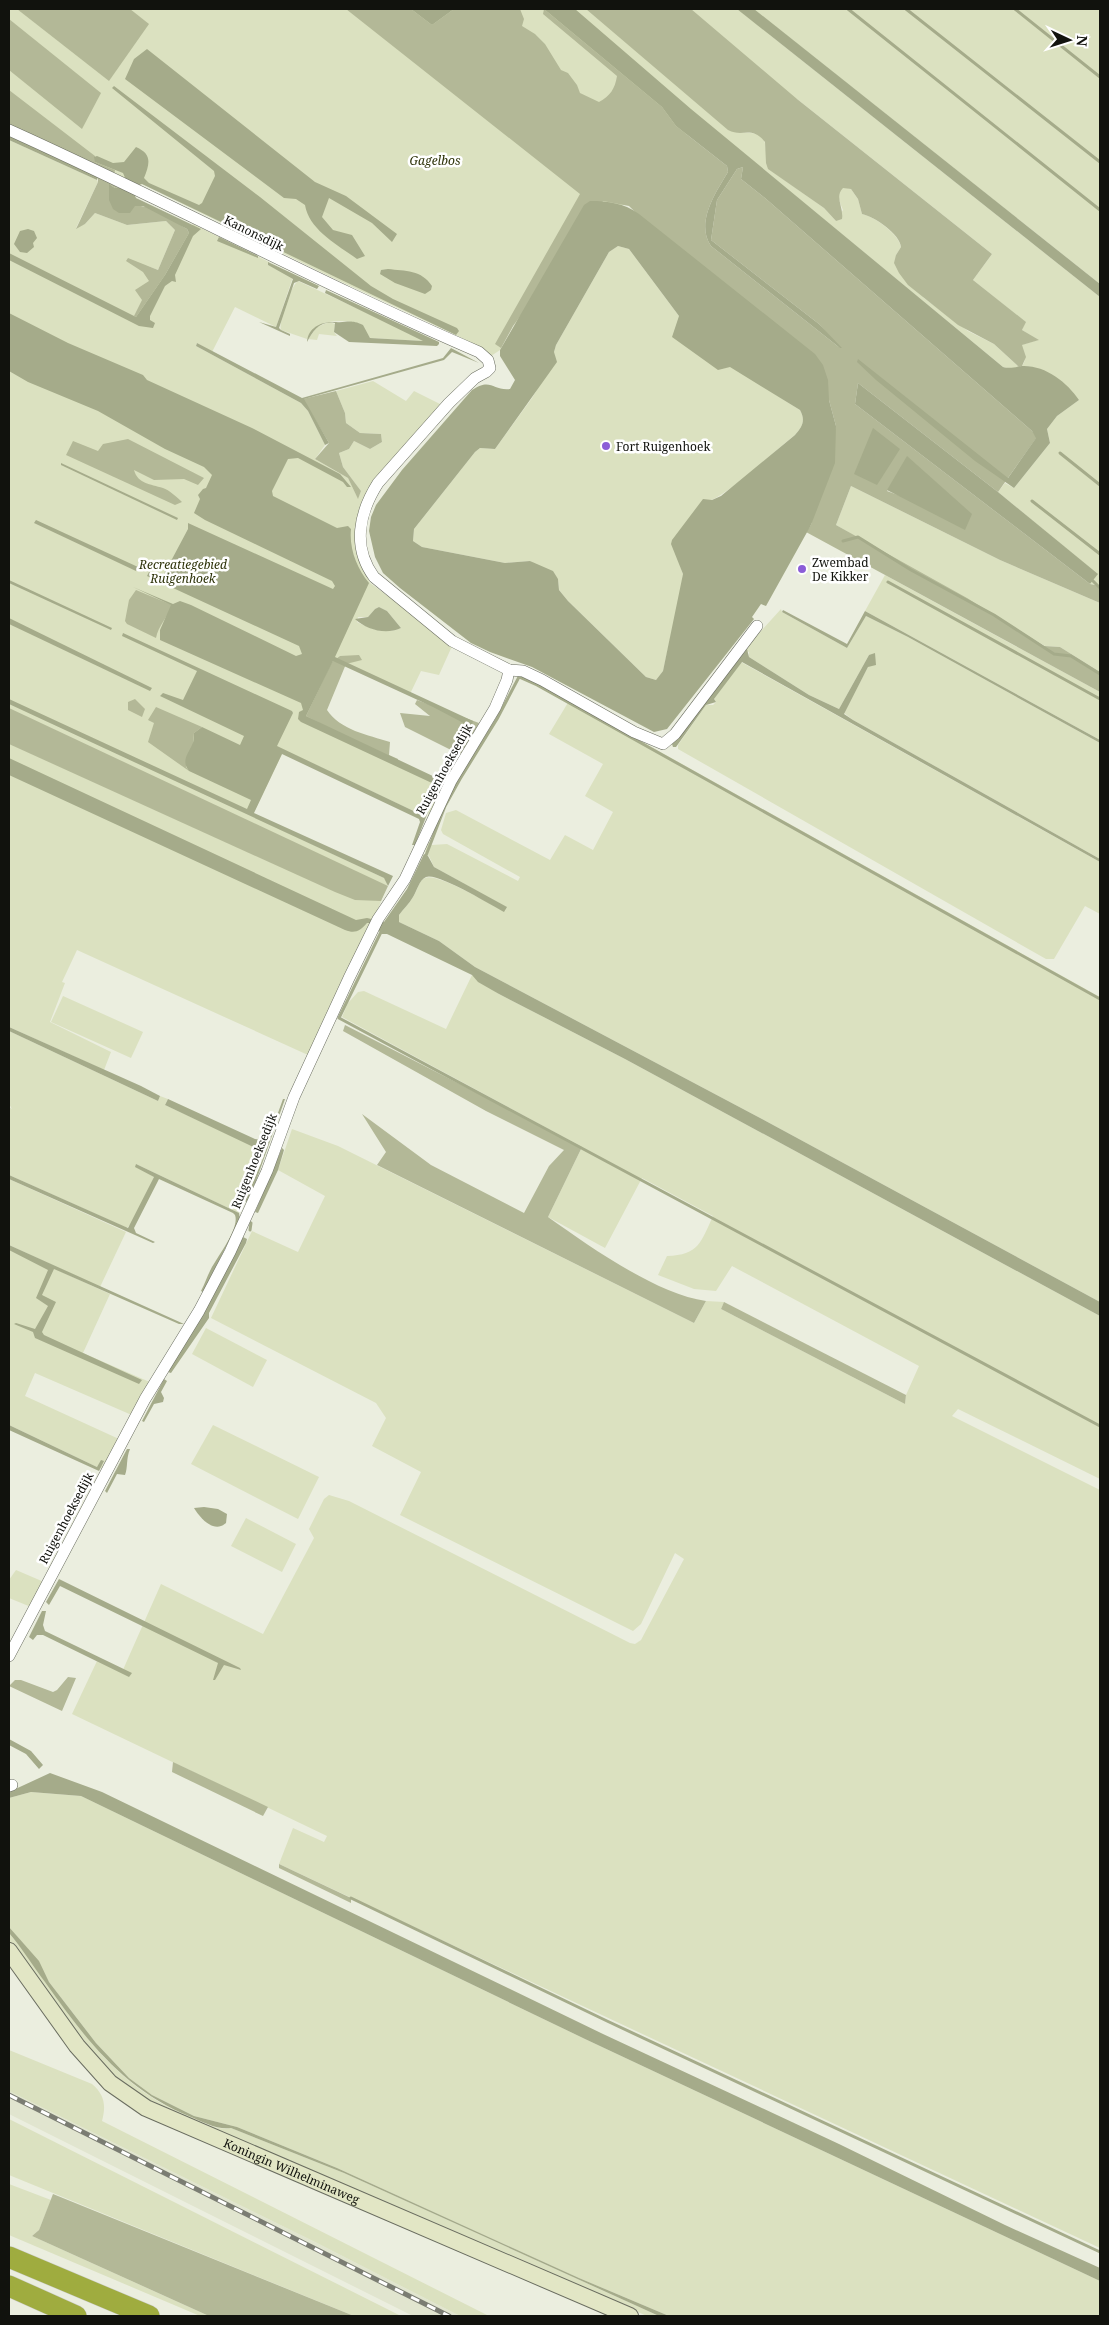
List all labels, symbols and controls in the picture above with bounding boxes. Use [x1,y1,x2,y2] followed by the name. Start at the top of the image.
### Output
[1044,15,1094,65] north arrow
[1073,35,1092,47] text: N
[410,152,461,169] park label: Gagelbos
[221,211,288,255] street label: Kanonsdijk
[616,438,711,455] place label: Fort Ruigenhoek
[600,440,612,452] marker: Fort Ruigenhoek
[812,554,869,585] place label: Zwembad De Kikker
[138,556,227,587] park label: Recreatiegebied Ruigenhoek
[796,563,808,575] marker: Zwembad De Kikker
[412,720,477,818] street label: Ruigenhoeksedijk
[227,1110,281,1211] street label: Ruigenhoeksedijk
[35,1468,98,1567] street label: Ruigenhoeksedijk
[221,2134,363,2208] street label: Koningin Wilhelminaweg

